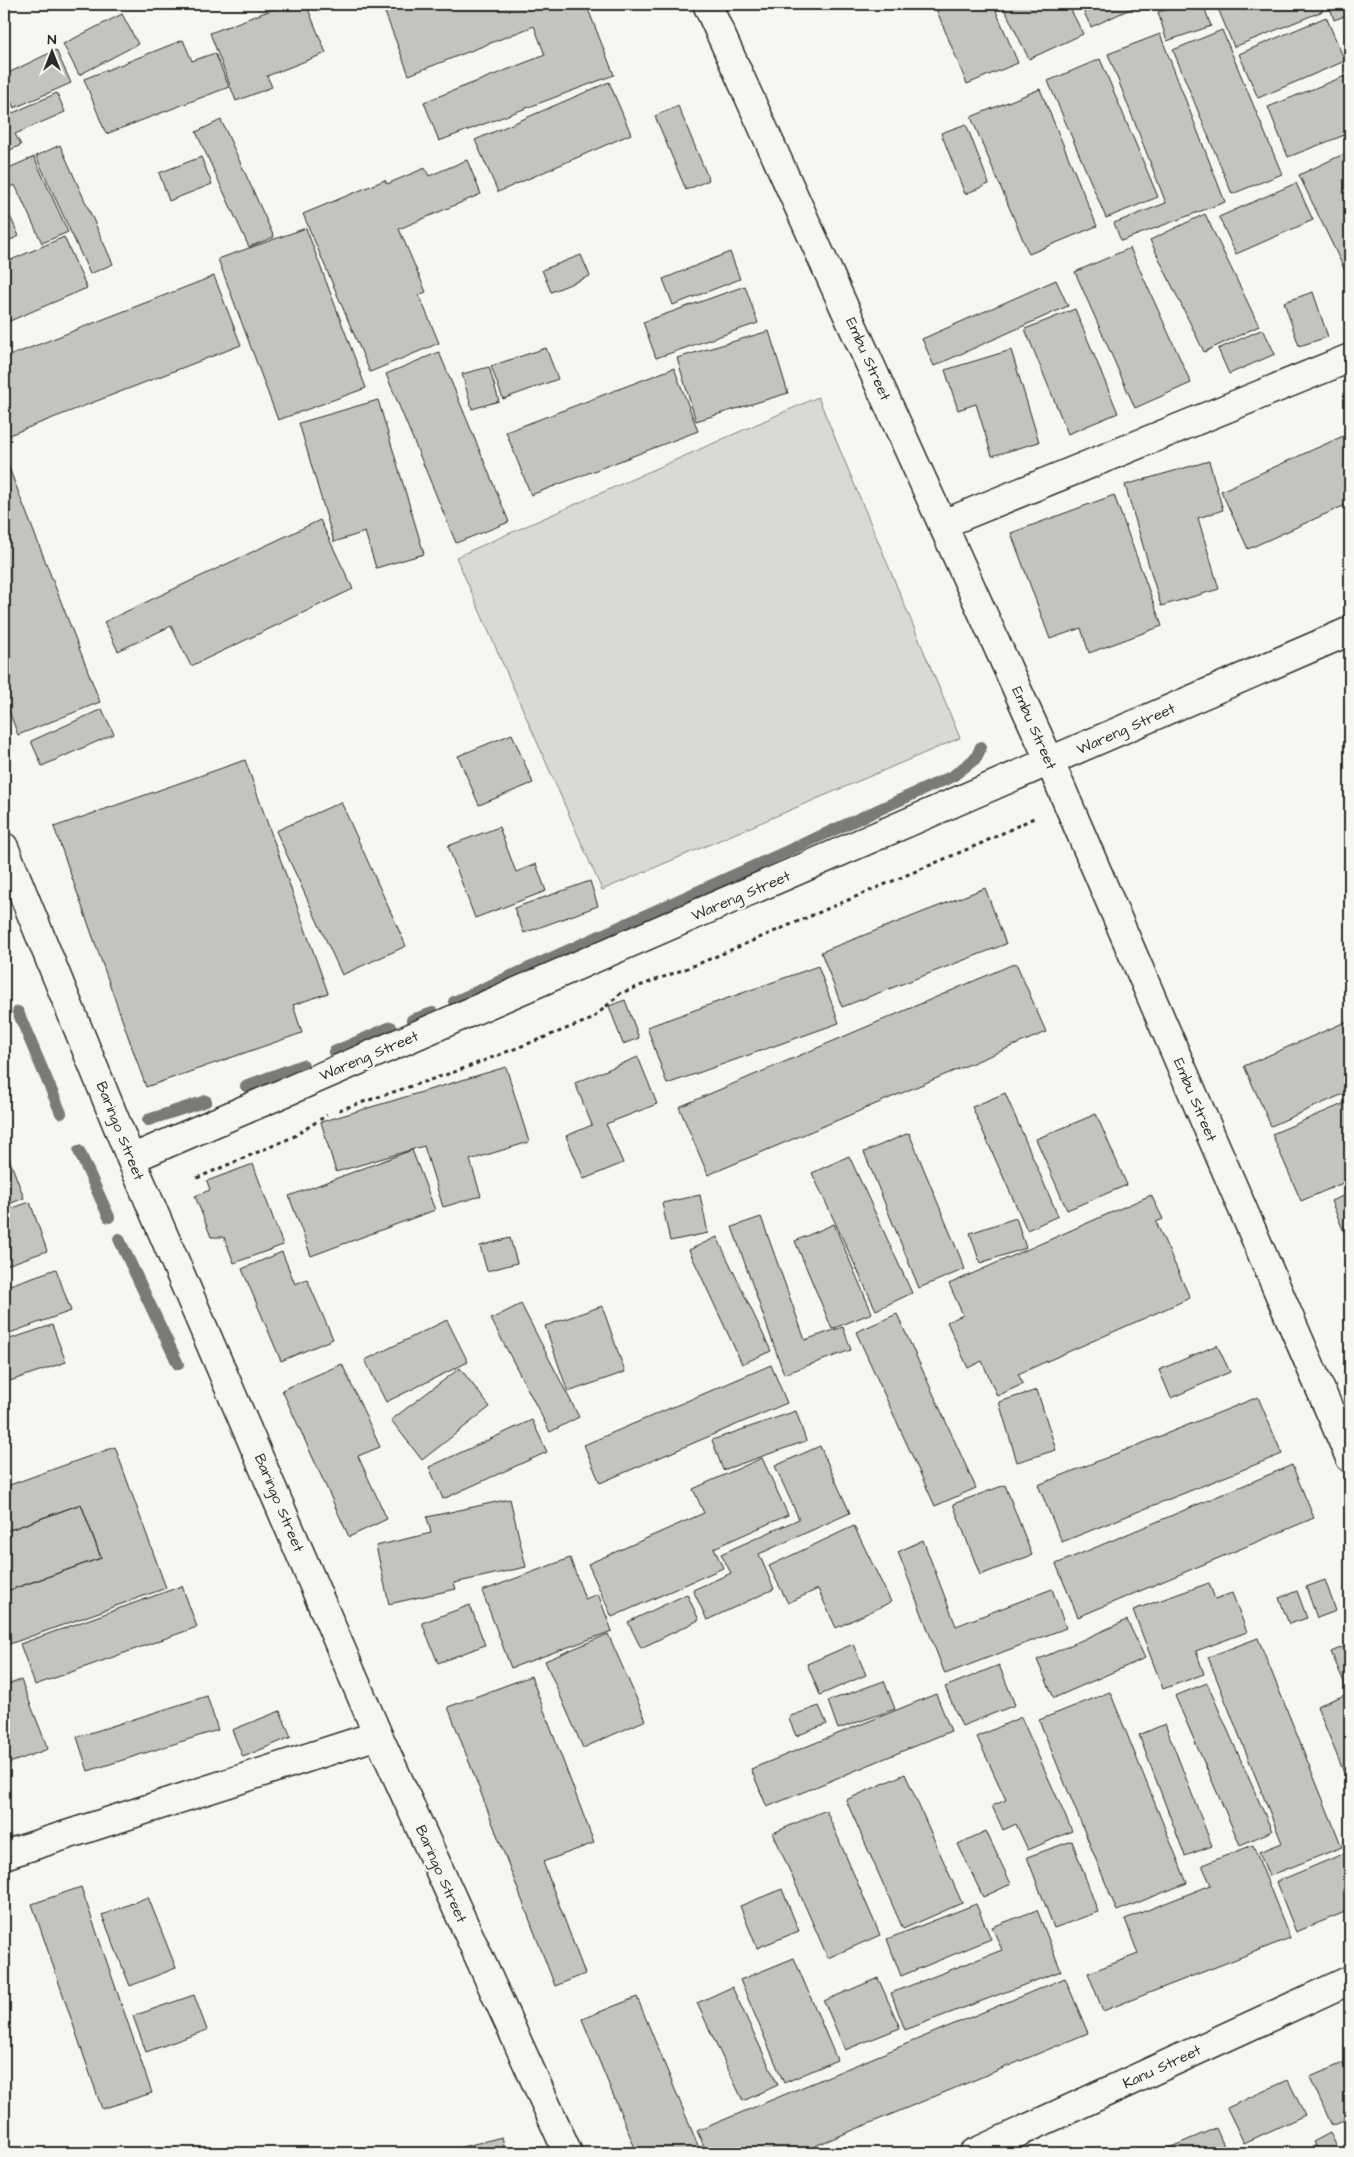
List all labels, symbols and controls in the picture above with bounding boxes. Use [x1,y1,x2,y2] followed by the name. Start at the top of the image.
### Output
[28,28,78,78] north arrow
[48,30,57,50] text: N
[840,314,896,404] street label: Embu Street
[1006,683,1062,773] street label: Embu Street
[1073,698,1179,761] street label: Wareng Street
[688,866,794,927] street label: Wareng Street
[316,1026,422,1087] street label: Wareng Street
[1168,1055,1222,1145] street label: Embu Street
[90,1078,149,1184] street label: Baringo Street
[248,1451,309,1556] street label: Baringo Street
[409,1822,472,1927] street label: Baringo Street
[1119,2040,1205,2094] street label: Kanu Street

